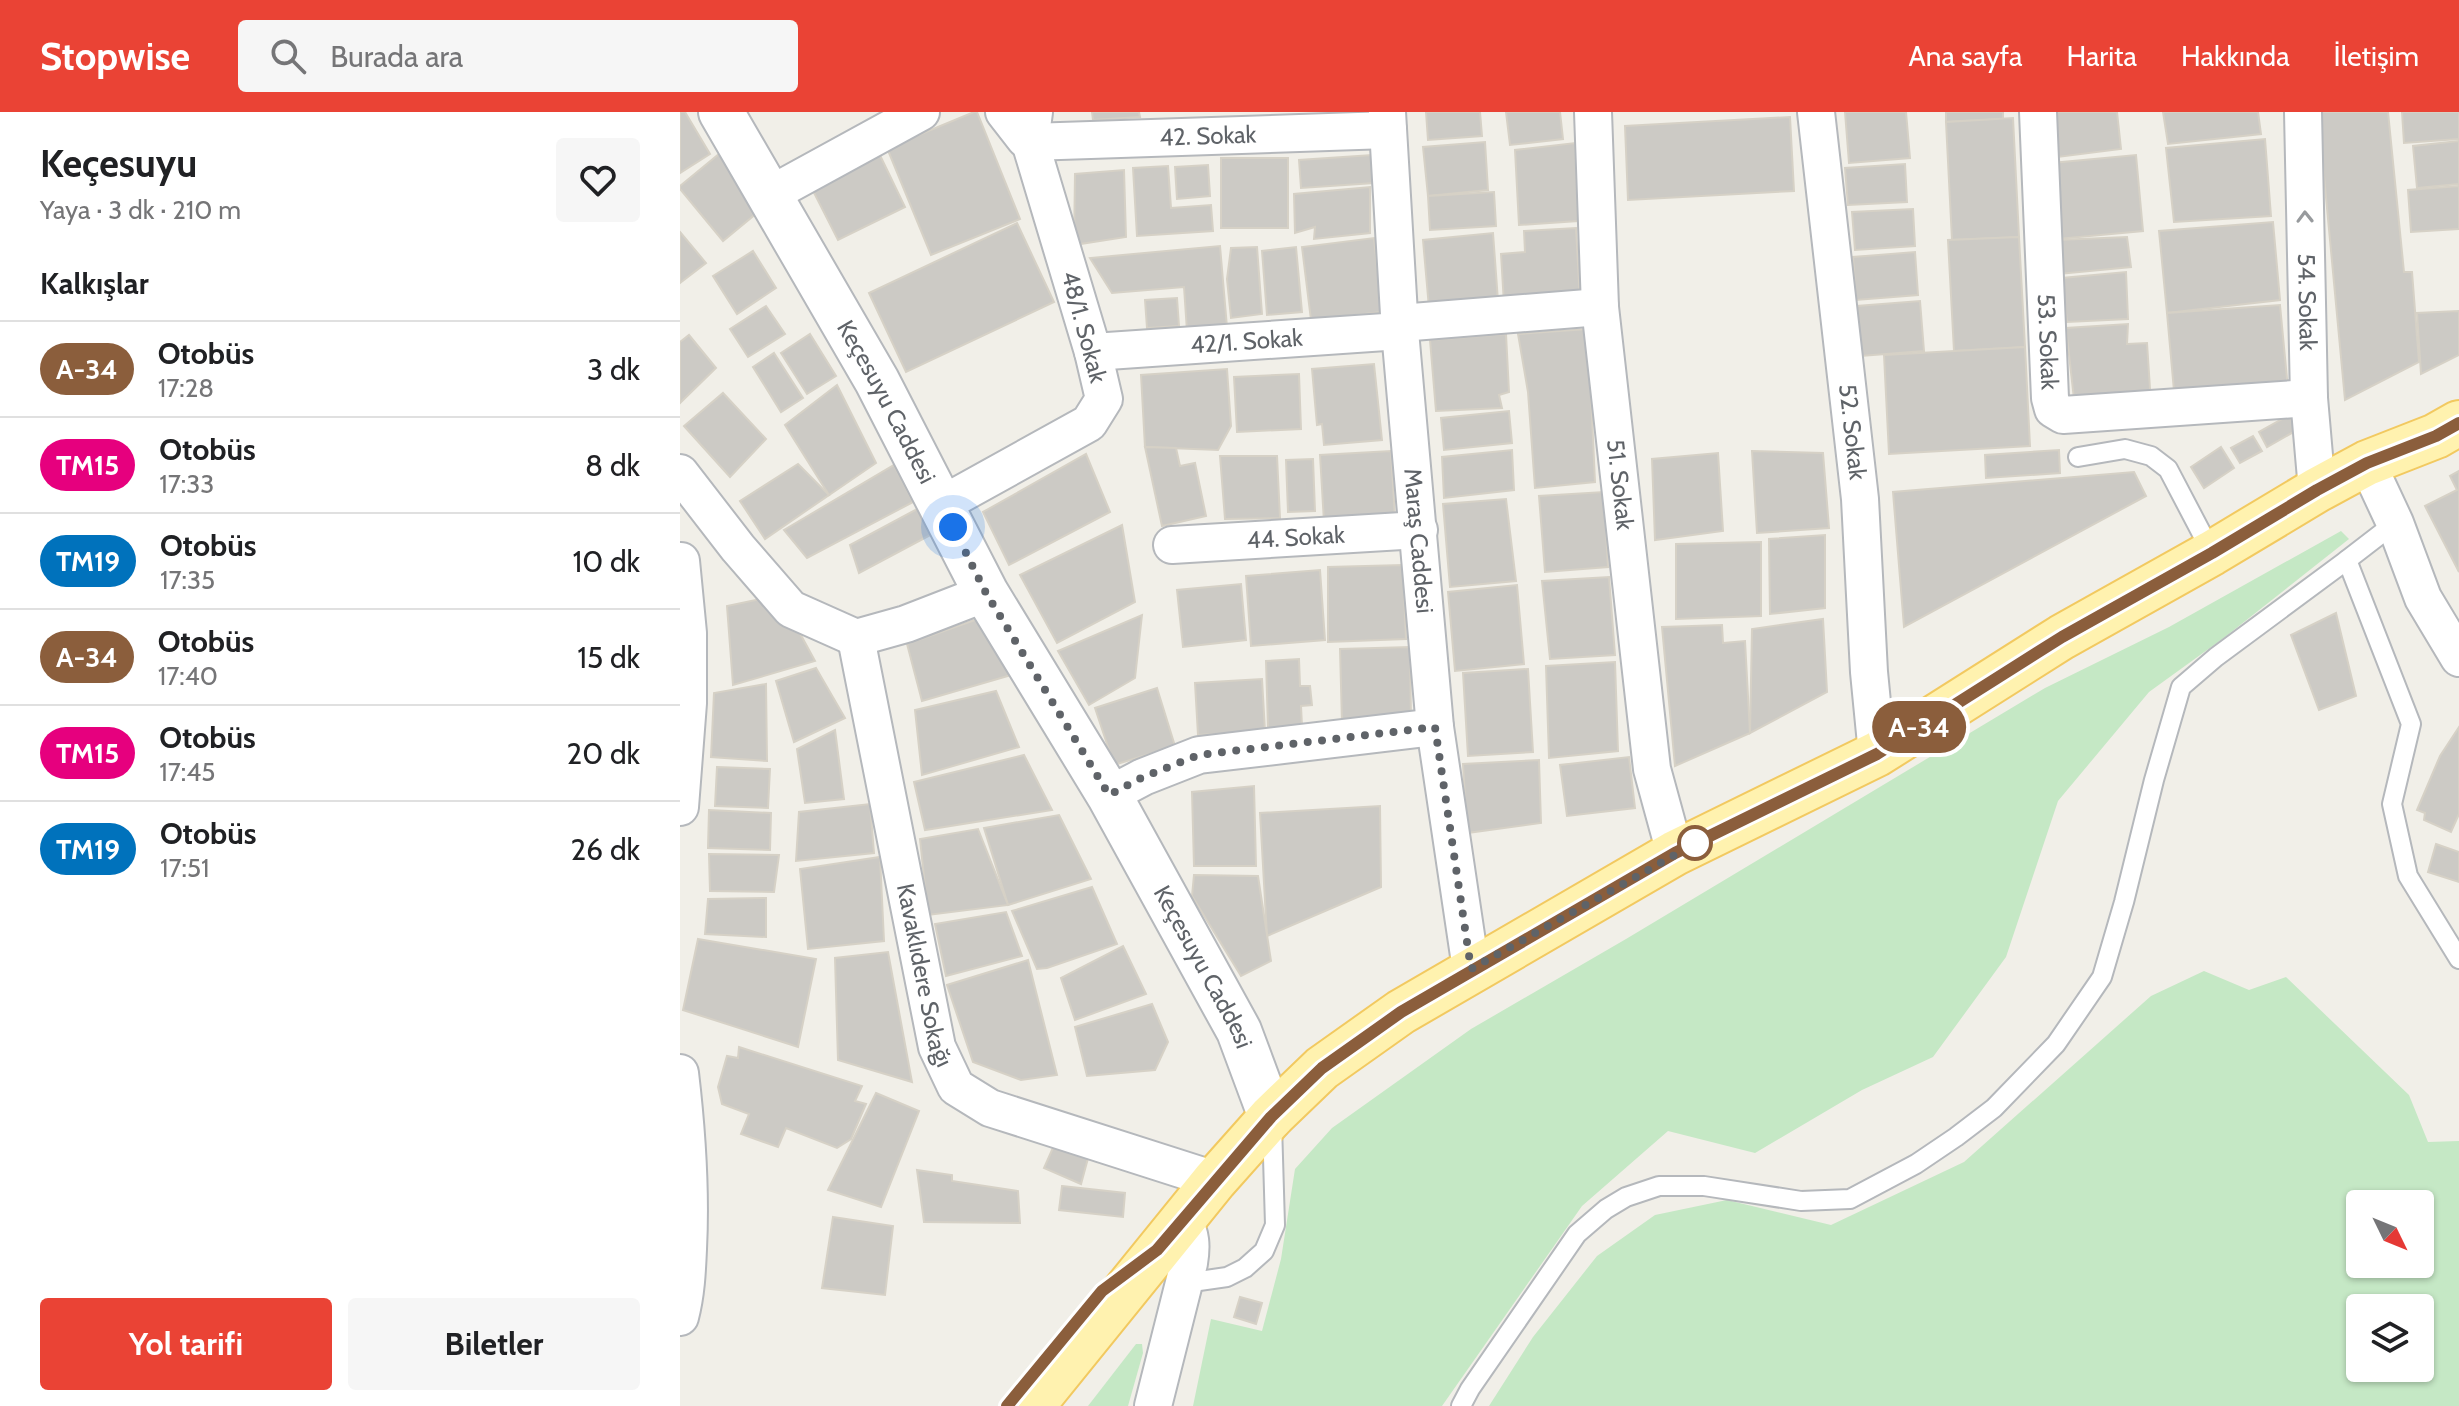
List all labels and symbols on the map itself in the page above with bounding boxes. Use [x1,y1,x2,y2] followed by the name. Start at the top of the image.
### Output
[1159,119,1257,152] street label: 42. Sokak
[2296,210,2314,223] one-way arrow
[2292,253,2323,351] street label: 54. Sokak
[1056,268,1113,386] street label: 48/1. Sokak
[2032,293,2065,391] street label: 53. Sokak
[831,315,942,488] street label: Keçesuyu Caddesi
[1189,323,1304,359] street label: 42/1. Sokak
[1833,382,1873,482] street label: 52. Sokak
[1601,438,1640,532] street label: 51. Sokak
[1398,467,1440,614] street label: Maraş Caddesi
[933,507,973,547] your location
[1246,520,1346,554] street label: 44. Sokak
[1863,701,1975,753] line badge: A-34
[1678,826,1712,860] unlabelled marker
[1148,880,1259,1052] street label: Keçesuyu Caddesi
[891,881,959,1071] street label: Kavaklıdere Sokağı
[2346,1190,2434,1278] north arrow

